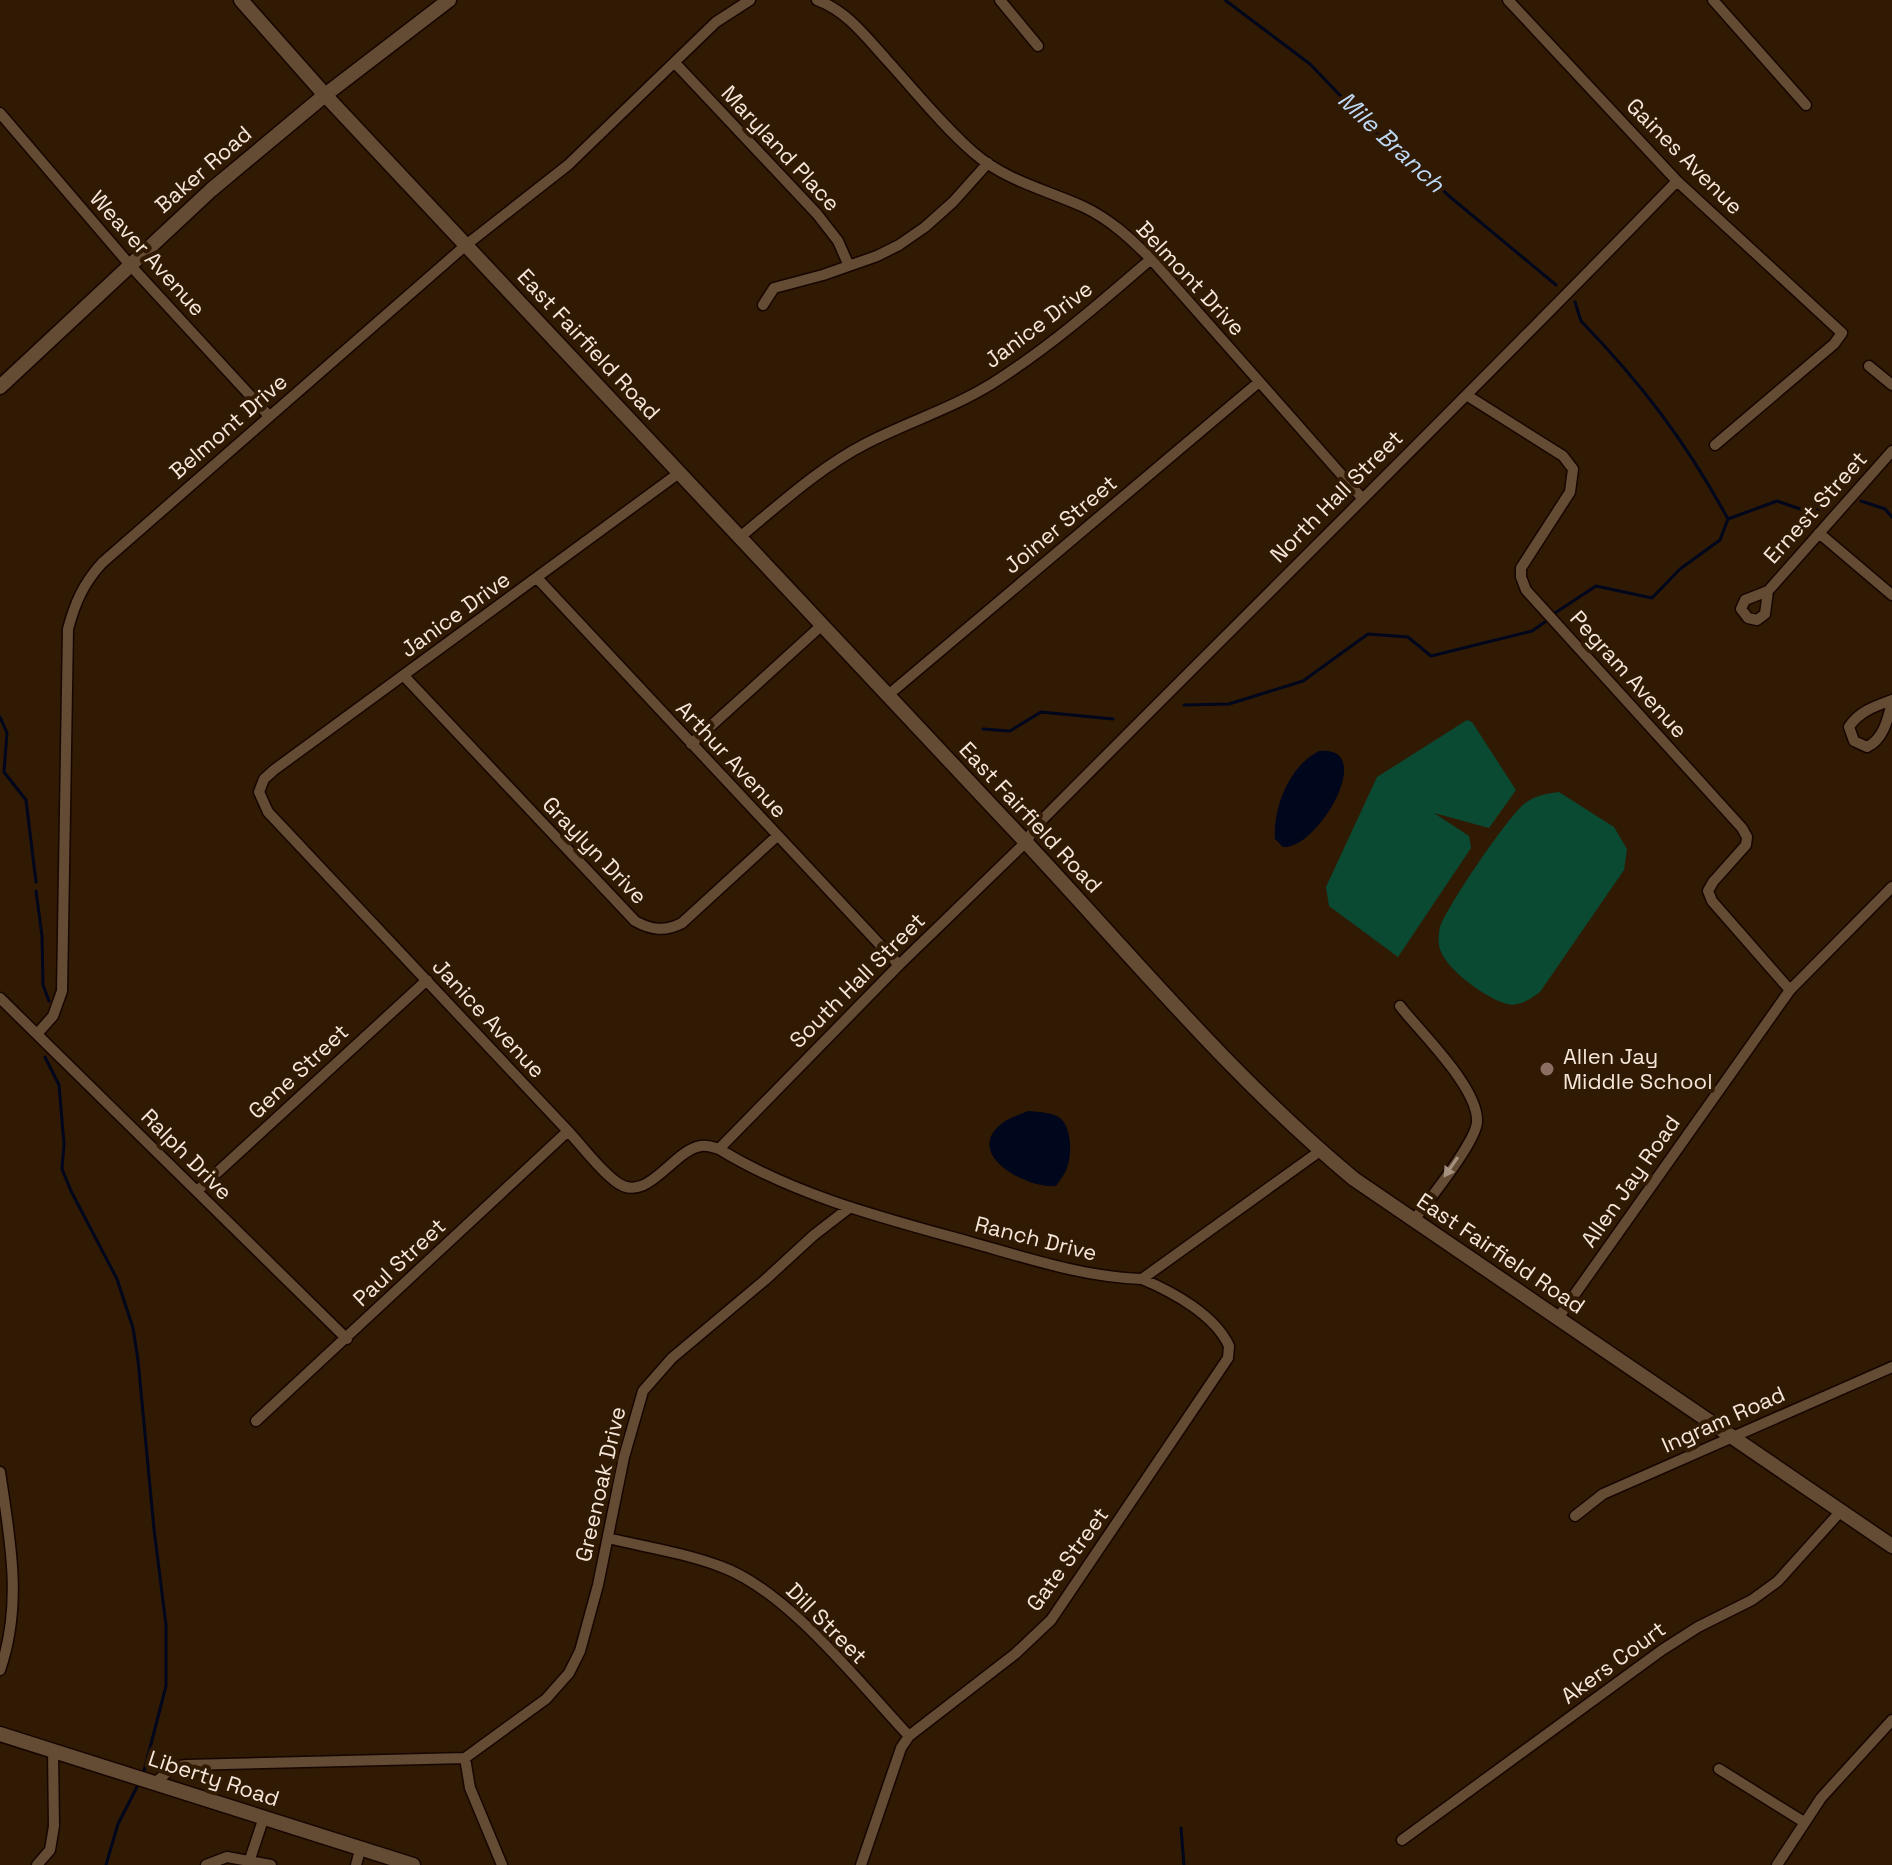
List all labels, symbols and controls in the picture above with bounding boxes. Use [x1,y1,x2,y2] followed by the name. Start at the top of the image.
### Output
[716,79,846,217] street label: Maryland Place
[1331,84,1452,200] water label: Mile Branch
[1621,92,1749,220] street label: Gaines Avenue
[149,119,257,219] street label: Baker Road
[84,184,212,322] street label: Weaver Avenue
[1131,215,1251,341] street label: Belmont Drive
[512,262,666,426] street label: East Fairfield Road
[978,274,1098,374] street label: Janice Drive
[163,367,293,485] street label: Belmont Drive
[1264,424,1408,568] street label: North Hall Street
[1757,445,1873,569] street label: Ernest Street
[998,469,1122,579] street label: Joiner Street
[395,565,515,663] street label: Janice Drive
[1564,604,1694,744] street label: Pegram Avenue
[670,694,794,824] street label: Arthur Avenue
[954,735,1108,899] street label: East Fairfield Road
[537,790,653,910] street label: Graylyn Drive
[783,906,931,1054] street label: South Hall Street
[426,952,552,1084] street label: Janice Avenue
[242,1017,354,1125] street label: Gene Street
[1563,1042,1713,1095] place label: Allen Jay Middle School
[1538,1060,1556,1078] marker: Allen Jay Middle School
[135,1102,239,1206] street label: Ralph Drive
[1574,1110,1686,1252] street label: Allen Jay Road
[1444,1157,1459,1178] one-way arrow
[1412,1186,1590,1320] street label: East Fairfield Road
[972,1209,1100,1267] street label: Ranch Drive
[347,1212,451,1312] street label: Paul Street
[1657,1379,1789,1459] street label: Ingram Road
[569,1404,631,1564] street label: Greenoak Drive
[1020,1501,1114,1617] street label: Gate Street
[780,1576,874,1670] street label: Dill Street
[1555,1615,1671,1709] street label: Akers Court
[145,1744,283,1812] street label: Liberty Road

